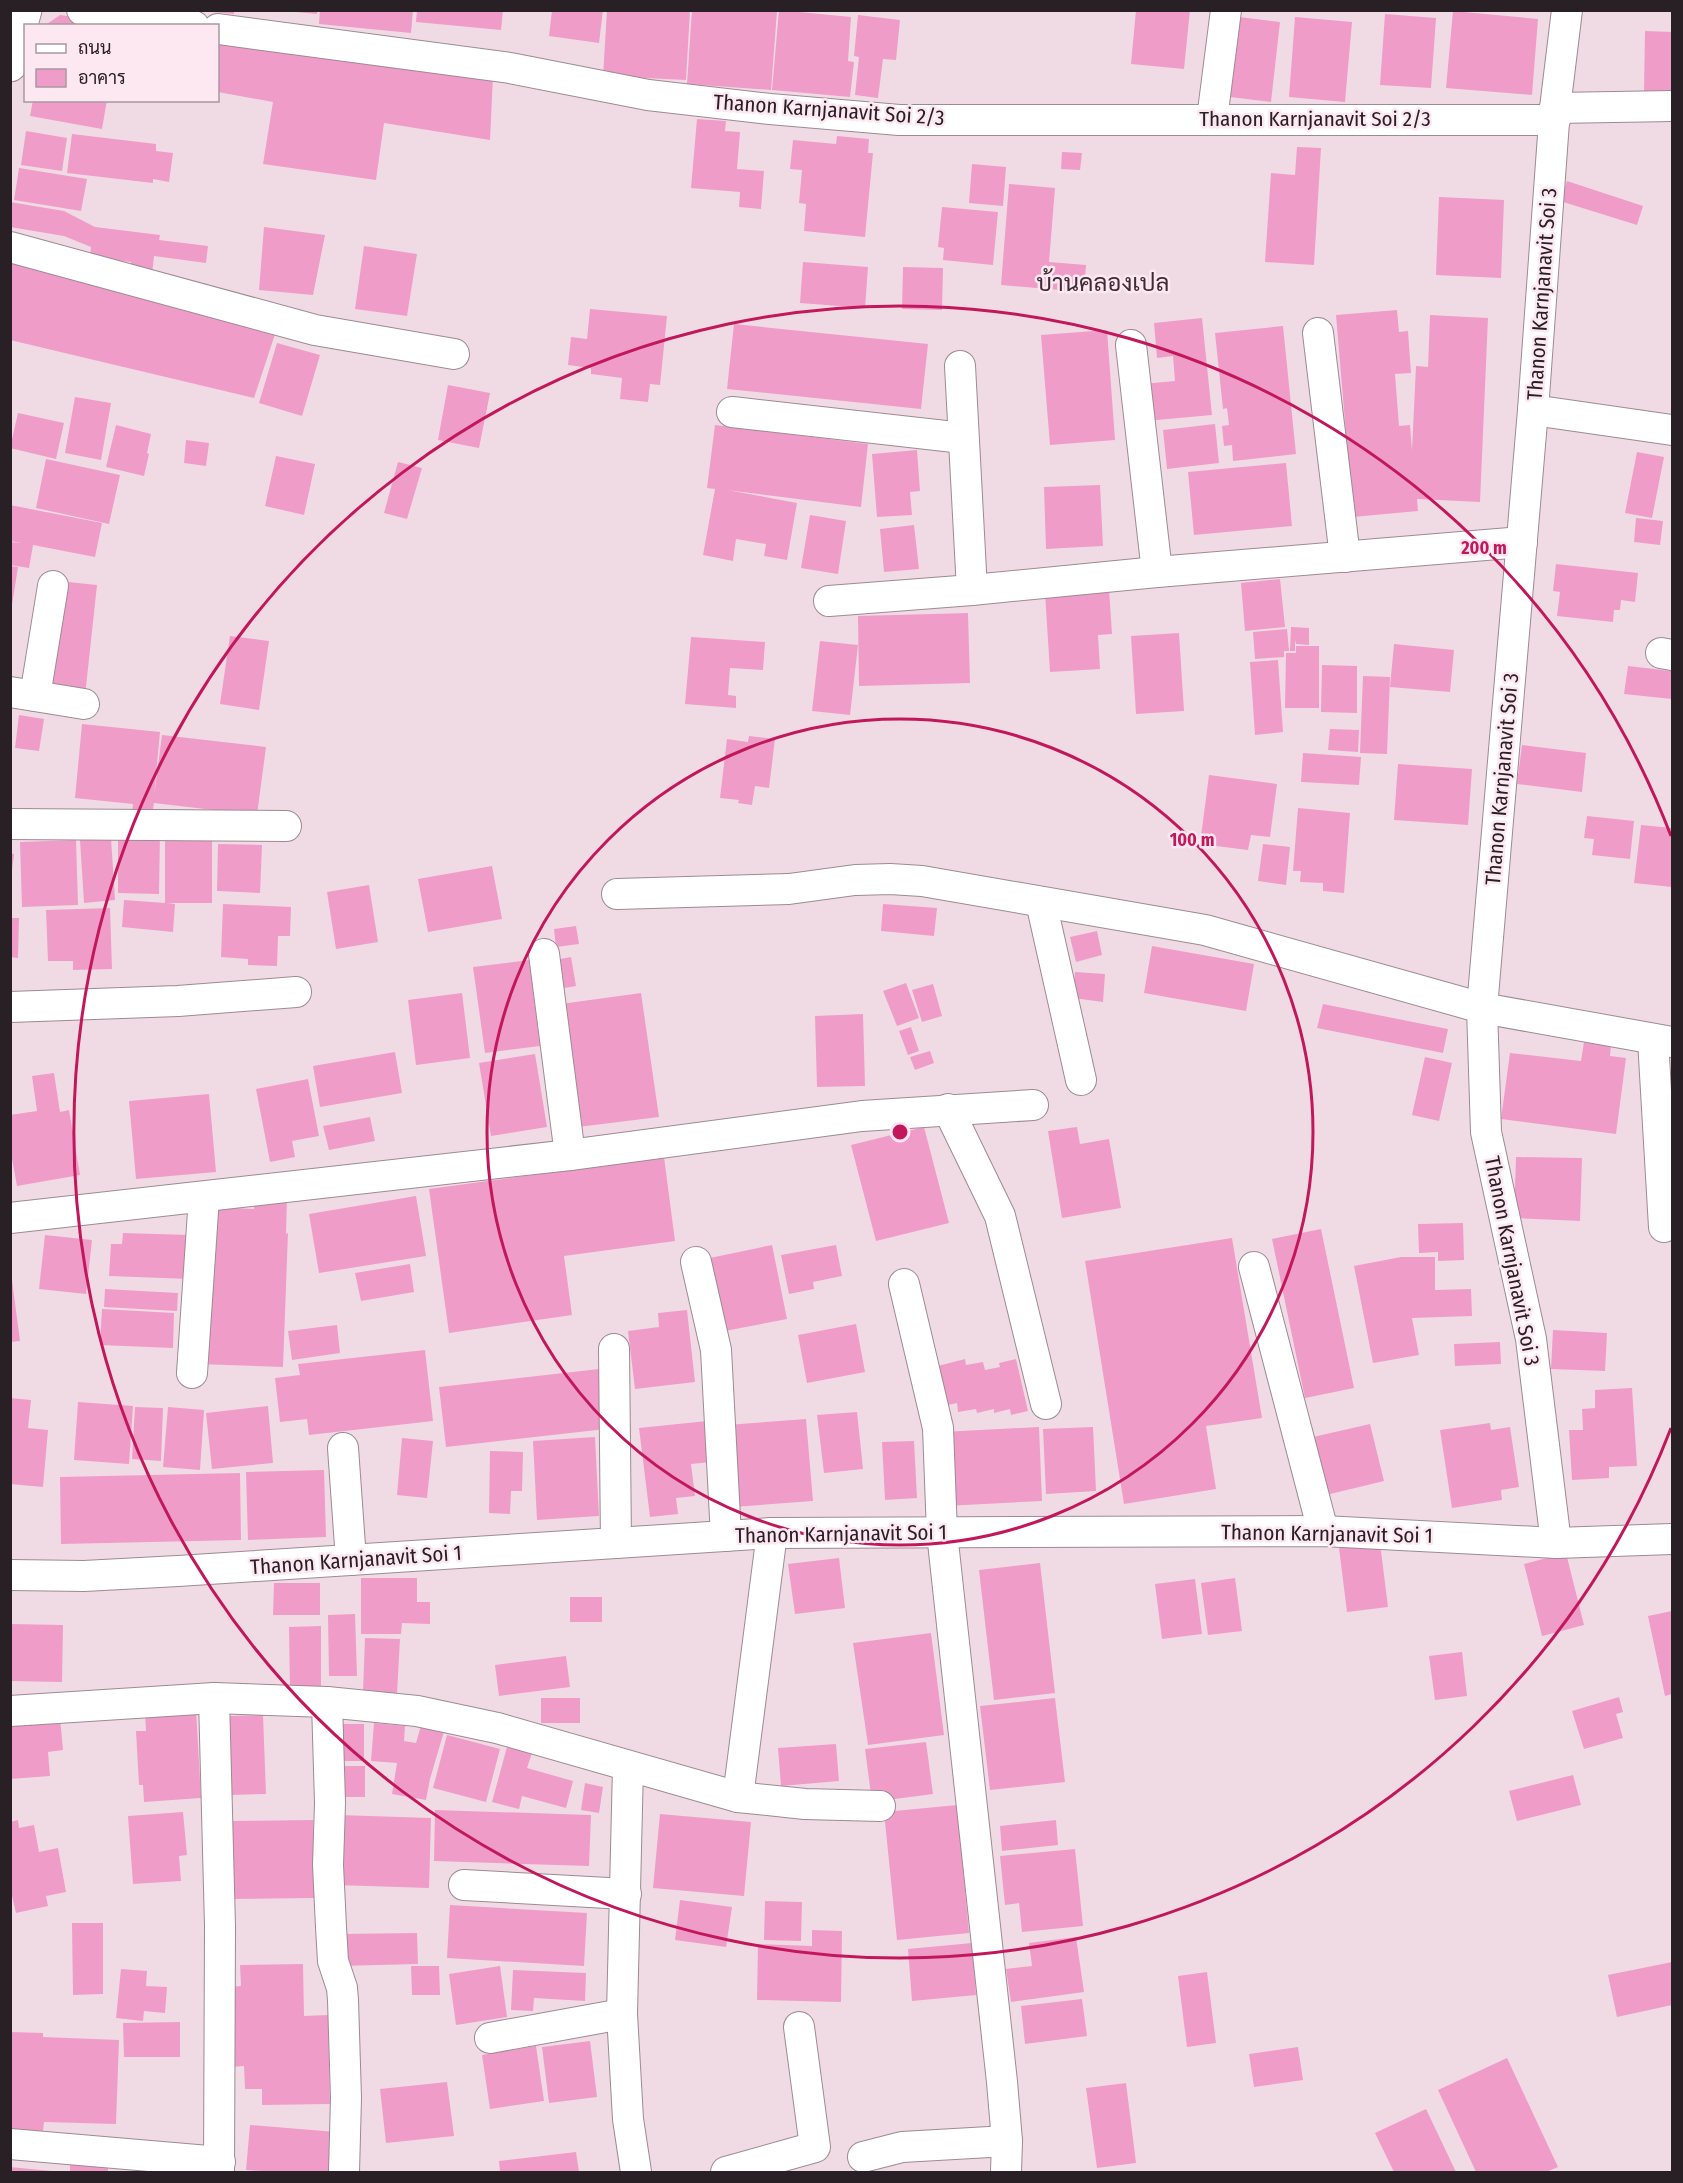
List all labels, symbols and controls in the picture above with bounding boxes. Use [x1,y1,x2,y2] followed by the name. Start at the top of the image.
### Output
[24,24,219,102] legend
[78,37,111,59] text: ถนน
[78,67,126,89] text: อาคาร
[713,89,945,131] street label: Thanon Karnjanavit Soi 2/3
[1199,106,1431,132] street label: Thanon Karnjanavit Soi 2/3
[1522,187,1562,401] street label: Thanon Karnjanavit Soi 3
[1037,268,1169,297] district label: บ้านคลองเปล
[1460,537,1507,559] text: 200 m
[1480,672,1524,886] street label: Thanon Karnjanavit Soi 3
[1170,829,1214,851] text: 100 m
[890,1122,910,1142] centre of rings
[1479,1154,1545,1368] street label: Thanon Karnjanavit Soi 3
[735,1519,947,1549] street label: Thanon Karnjanavit Soi 1
[1221,1519,1433,1549] street label: Thanon Karnjanavit Soi 1
[249,1540,463,1580] street label: Thanon Karnjanavit Soi 1

